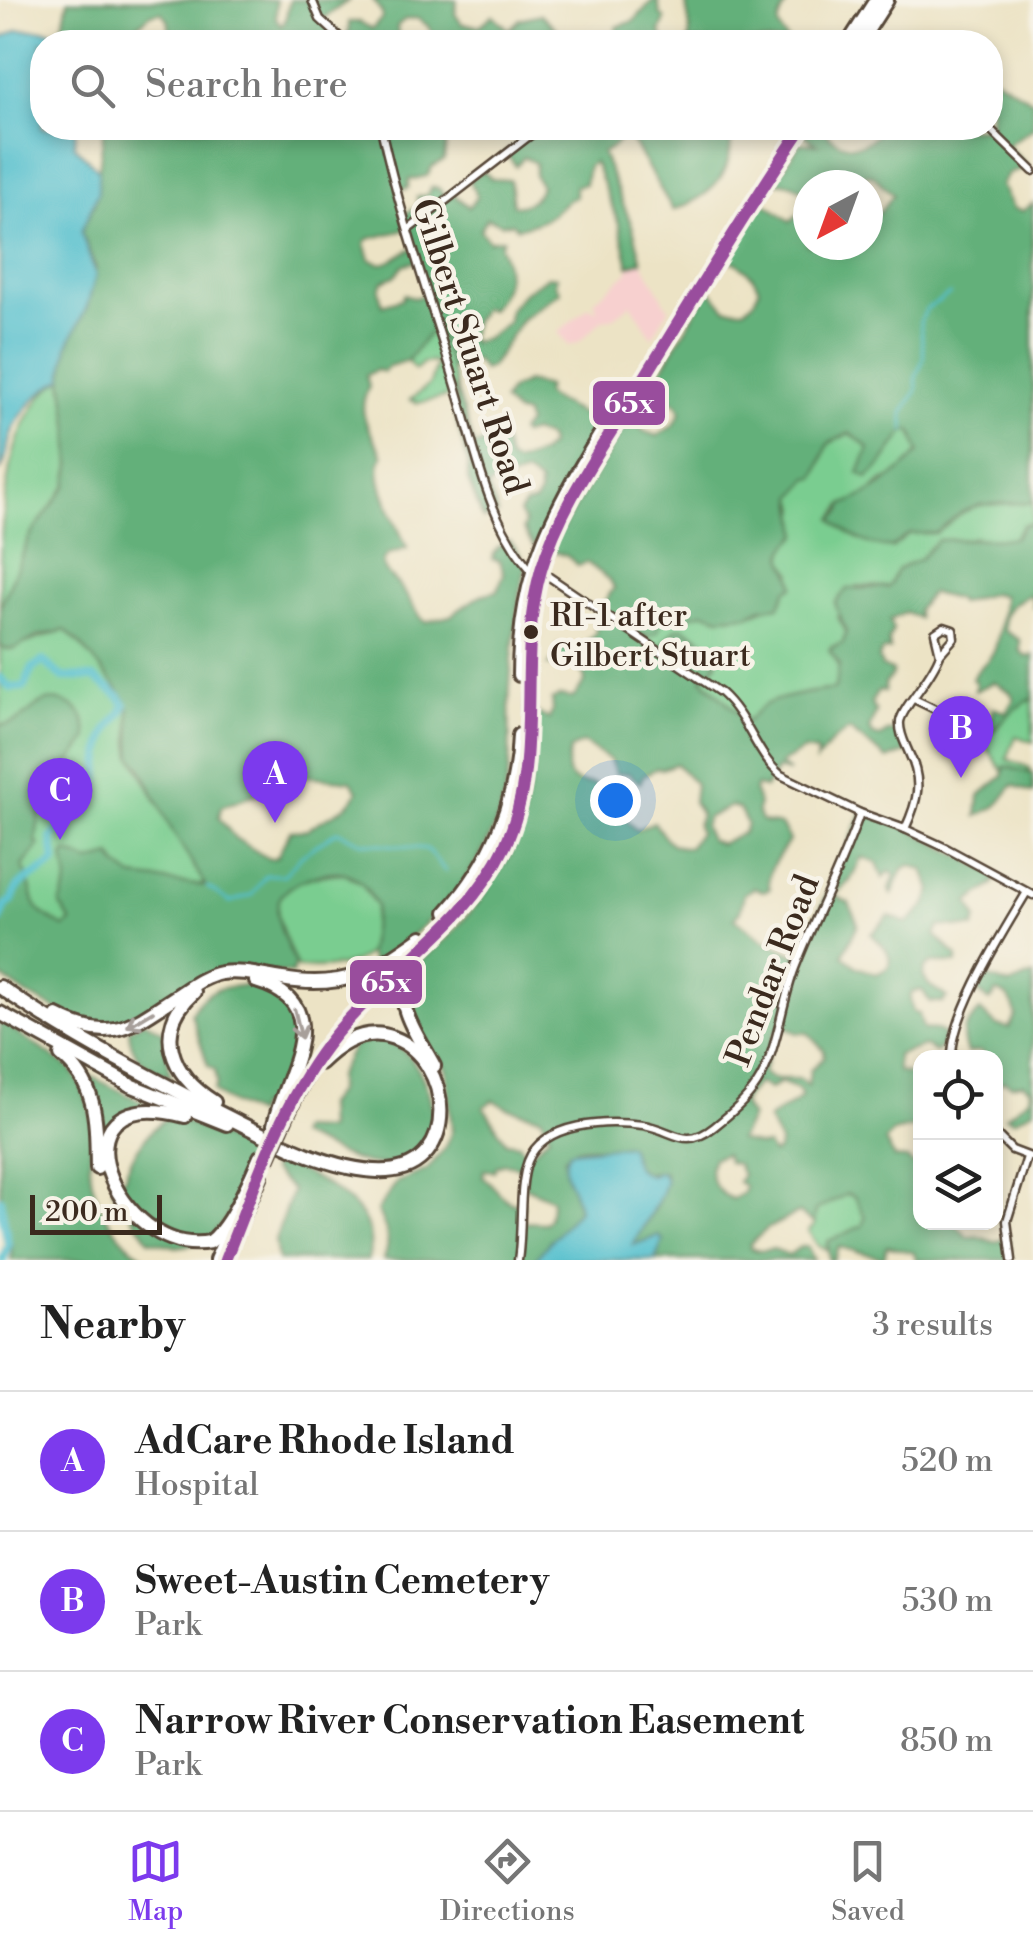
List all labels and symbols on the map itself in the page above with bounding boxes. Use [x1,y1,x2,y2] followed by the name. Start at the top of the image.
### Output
[793,170,883,260] north arrow
[402,193,538,500] street label: Gilbert Stuart Road
[591,379,667,427] line badge: 65x
[603,387,655,422] text: 65x
[550,596,751,676] place label: RI-1 after Gilbert Stuart
[521,622,541,642] marker: RI-1 after Gilbert Stuart
[928,696,994,778] pin: B
[242,740,308,823] pin: A
[28,758,92,840] pin: C
[590,775,641,826] your location
[717,869,830,1072] street label: Pendar Road
[348,958,424,1006] line badge: 65x
[360,966,412,1001] text: 65x
[290,1007,308,1039] one-way arrow
[126,1009,155,1029] one-way arrow
[30,1190,162,1234] scale bar

